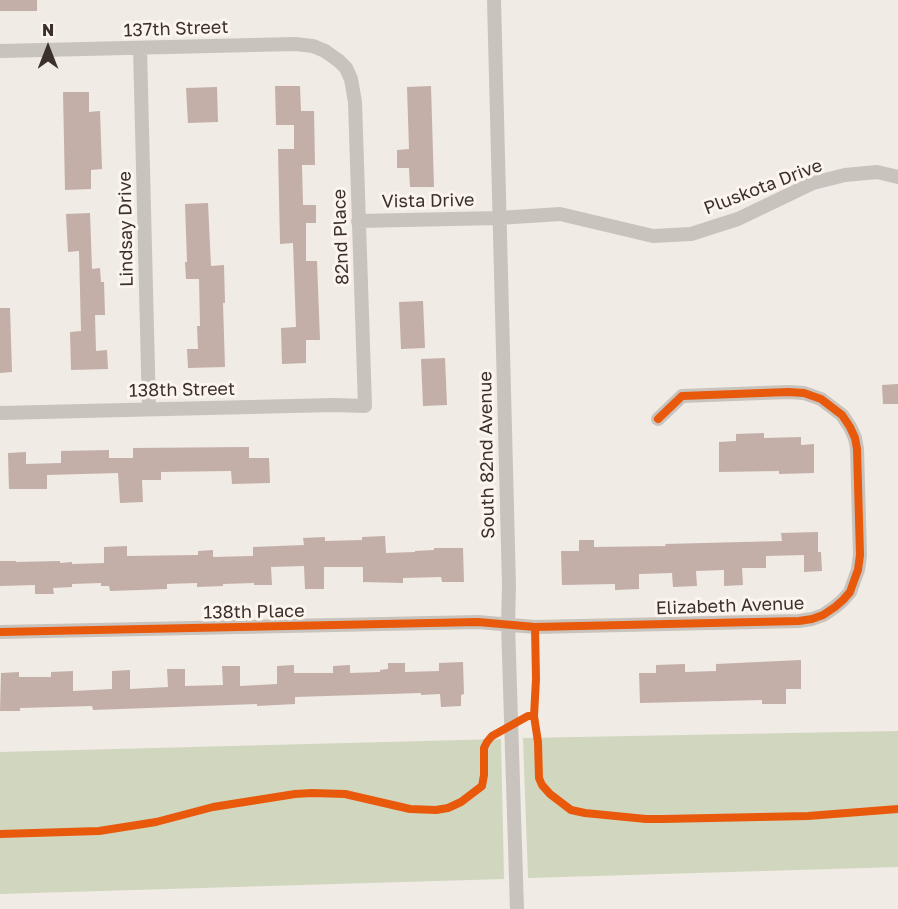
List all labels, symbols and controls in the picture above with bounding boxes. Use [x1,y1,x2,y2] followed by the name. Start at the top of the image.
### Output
[123,16,229,42] street label: 137th Street
[18,18,78,78] north arrow
[42,20,54,40] text: N
[701,155,825,219] street label: Pluskota Drive
[114,171,138,287] street label: Lindsay Drive
[329,189,353,285] street label: 82nd Place
[381,189,475,213] street label: Vista Drive
[475,371,499,539] street label: South 82nd Avenue
[129,378,235,402] street label: 138th Street
[655,593,805,619] street label: Elizabeth Avenue
[203,600,305,624] street label: 138th Place

